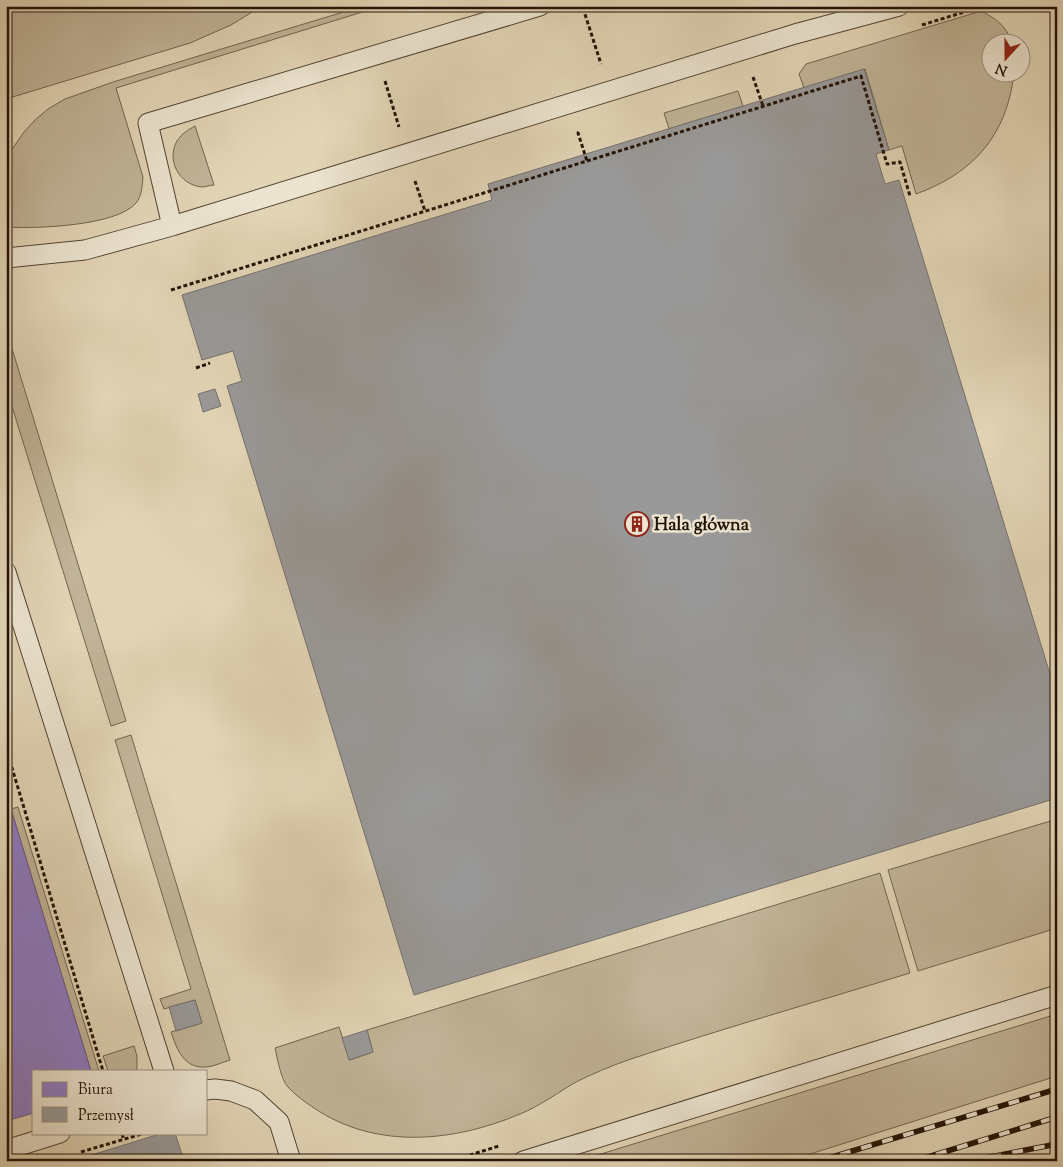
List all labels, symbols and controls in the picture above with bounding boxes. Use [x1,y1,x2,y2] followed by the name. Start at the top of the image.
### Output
[980,32,1030,82] north arrow
[993,57,1011,80] text: N
[624,511,650,537] building icon: Hala główna
[654,513,750,539] place label: Hala główna
[32,1070,208,1134] legend
[78,1080,113,1101] text: Biura
[78,1106,134,1127] text: Przemysł

